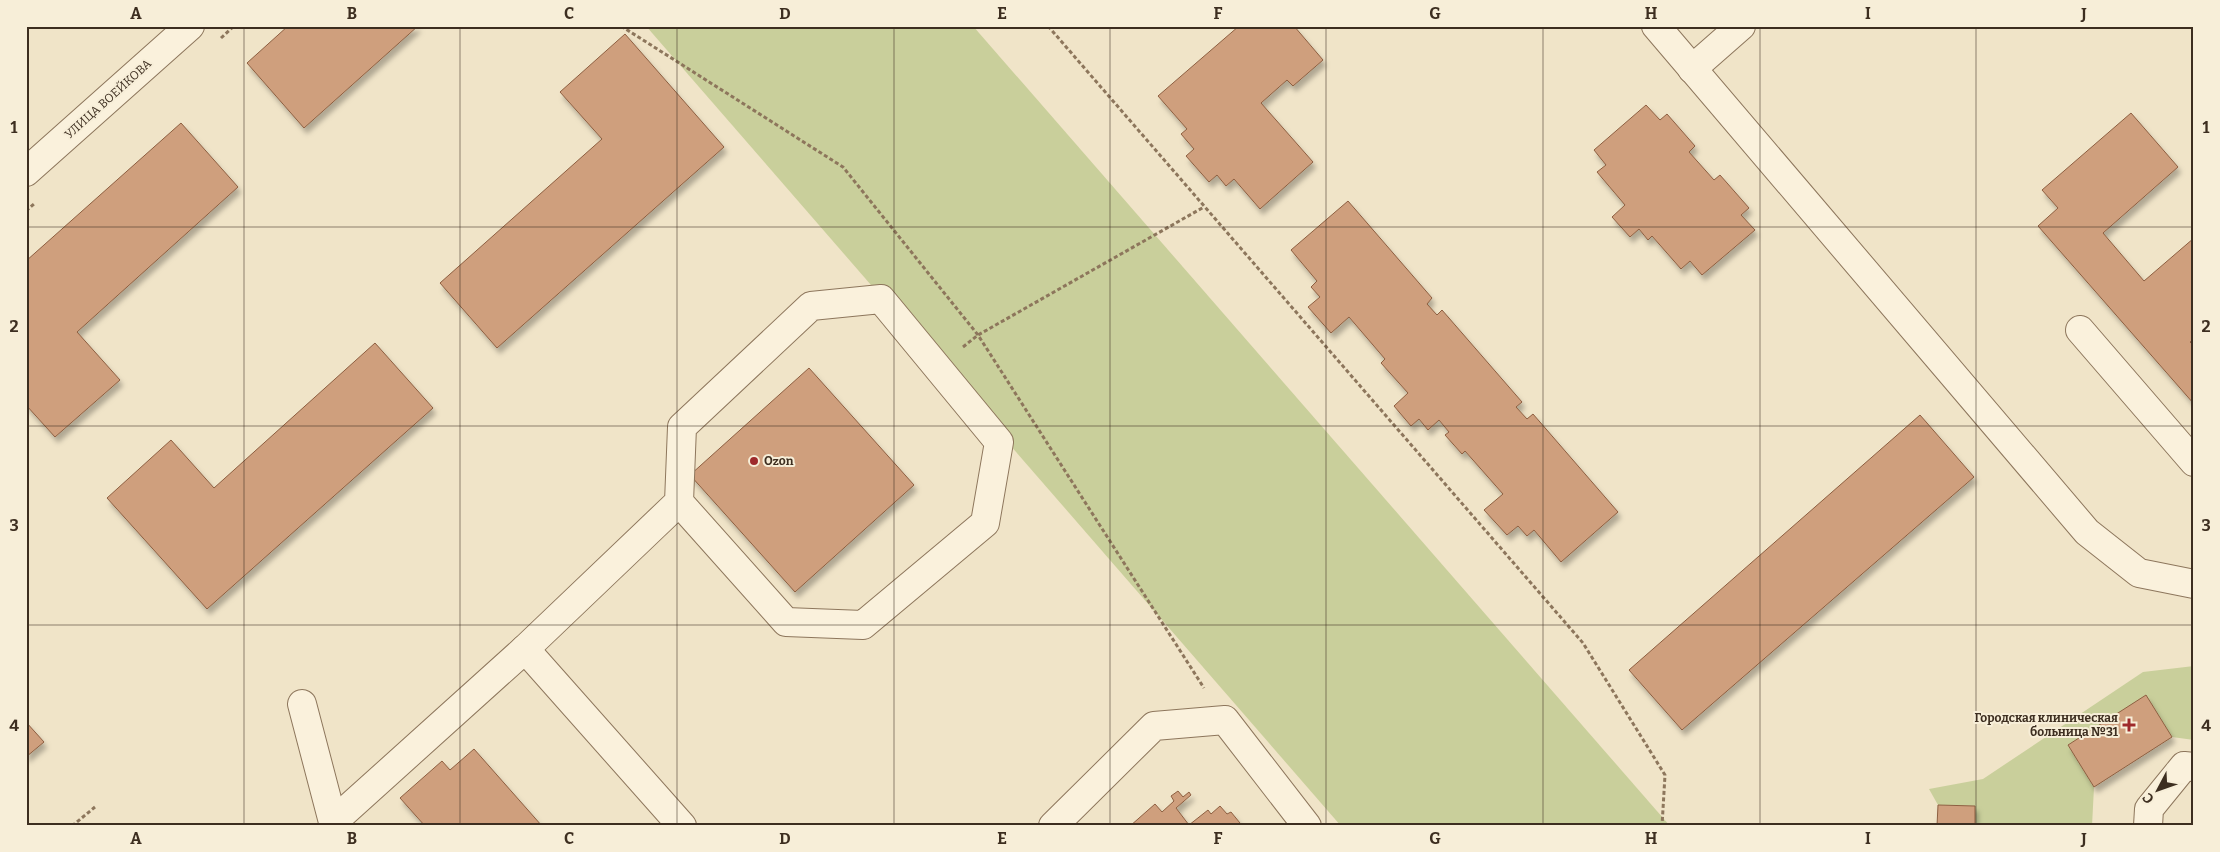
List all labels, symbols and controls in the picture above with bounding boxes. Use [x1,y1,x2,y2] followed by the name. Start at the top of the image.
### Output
[130,4,142,23] text: A
[347,4,357,23] text: B
[564,4,574,23] text: C
[779,4,791,23] text: D
[997,4,1007,23] text: E
[1214,4,1223,23] text: F
[1429,4,1441,23] text: G
[1645,4,1658,23] text: H
[1865,4,1871,23] text: I
[2080,4,2087,23] text: J
[61,55,154,142] street label: УЛИЦА ВОЕЙКОВА
[11,118,18,137] text: 1
[2203,118,2210,137] text: 1
[9,317,19,336] text: 2
[2201,317,2211,336] text: 2
[764,454,794,468] place label: Ozon
[748,455,760,467] marker: Ozon
[9,516,19,535] text: 3
[2201,516,2211,535] text: 3
[1974,711,2119,739] place label: Городская клиническая больница №31
[9,716,19,735] text: 4
[2201,716,2211,735] text: 4
[2122,718,2136,732] marker: Городская клиническая больница №31
[2132,764,2182,814] north arrow
[2139,789,2158,807] text: С
[130,829,142,848] text: A
[347,829,357,848] text: B
[564,829,574,848] text: C
[779,829,791,848] text: D
[997,829,1007,848] text: E
[1214,829,1223,848] text: F
[1429,829,1441,848] text: G
[1645,829,1658,848] text: H
[1865,829,1871,848] text: I
[2080,829,2087,848] text: J

